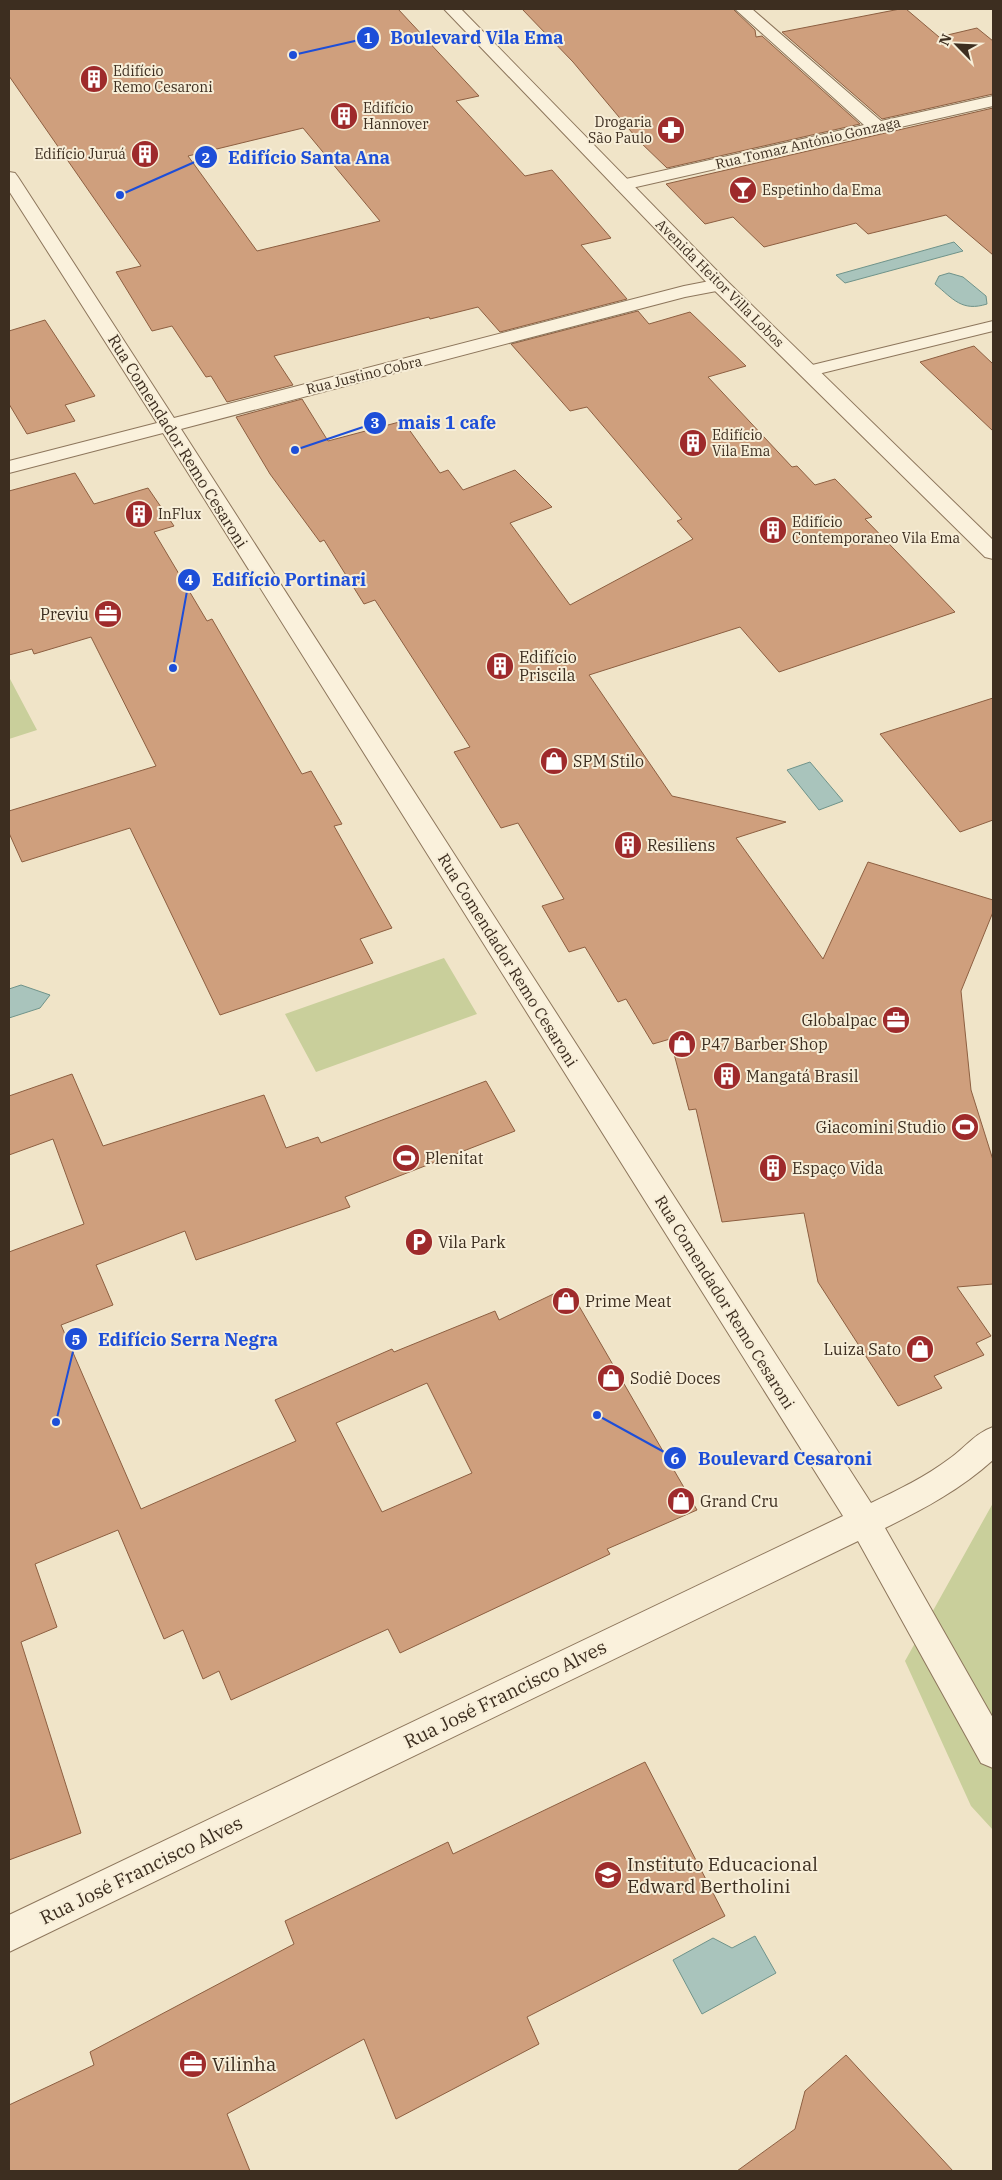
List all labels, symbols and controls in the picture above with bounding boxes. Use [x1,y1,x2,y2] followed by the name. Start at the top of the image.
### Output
[932,20,982,70] north arrow
[356,21,574,54] callout: Boulevard Vila Ema
[390,26,564,49] text: Boulevard Vila Ema
[363,28,373,47] text: 1
[935,31,956,48] text: N
[113,62,213,96] place label: Edifício Remo Cesaroni
[79,64,109,94] building icon: Edifício Remo Cesaroni
[363,99,429,133] place label: Edifício Hannover
[329,101,359,131] building icon: Edifício Hannover
[588,113,652,147] place label: Drogaria São Paulo
[714,113,903,173] street label: Rua Tomaz António Gonzaga
[656,115,686,145] pharmacy icon: Drogaria São Paulo
[130,139,160,169] building icon: Edifício Juruá
[193,141,401,174] callout: Edifício Santa Ana
[34,145,126,163] place label: Edifício Juruá
[228,146,390,169] text: Edifício Santa Ana
[201,148,211,167] text: 2
[728,175,758,205] bar icon: Espetinho da Ema
[762,181,882,199] place label: Espetinho da Ema
[652,215,788,351] street label: Avenida Heitor Villa Lobos
[104,330,252,552] street label: Rua Comendador Remo Cesaroni
[304,352,424,398] street label: Rua Justino Cobra
[362,406,506,439] callout: mais 1 cafe
[398,411,496,434] text: mais 1 cafe
[370,413,380,432] text: 3
[712,426,771,460] place label: Edifício Vila Ema
[678,428,708,458] building icon: Edifício Vila Ema
[124,499,154,529] building icon: InFlux
[158,505,201,523] place label: InFlux
[792,513,960,547] place label: Edifício Contemporaneo Vila Ema
[758,515,788,545] building icon: Edifício Contemporaneo Vila Ema
[176,563,376,596] callout: Edifício Portinari
[212,568,366,591] text: Edifício Portinari
[184,570,194,589] text: 4
[93,599,123,629] office icon: Previu
[40,604,89,624] place label: Previu
[519,647,577,685] place label: Edifício Priscila
[485,651,515,681] building icon: Edifício Priscila
[539,746,569,776] shop icon: SPM Stilo
[573,751,644,771] place label: SPM Stilo
[613,830,643,860] building icon: Resiliens
[647,835,715,855] place label: Resiliens
[434,849,582,1071] street label: Rua Comendador Remo Cesaroni
[881,1005,911,1035] office icon: Globalpac
[801,1010,877,1030] place label: Globalpac
[667,1029,697,1059] shop icon: P47 Barber Shop
[701,1034,828,1054] place label: P47 Barber Shop
[712,1061,742,1091] building icon: Mangatá Brasil
[746,1066,859,1086] place label: Mangatá Brasil
[950,1112,980,1142] sports icon: Giacomini Studio
[816,1117,946,1137] place label: Giacomini Studio
[391,1143,421,1173] sports icon: Plenitat
[425,1148,484,1168] place label: Plenitat
[758,1153,788,1183] building icon: Espaço Vida
[792,1158,884,1178] place label: Espaço Vida
[651,1191,799,1413] street label: Rua Comendador Remo Cesaroni
[404,1227,434,1257] parking icon: Vila Park
[438,1232,506,1252] place label: Vila Park
[551,1286,581,1316] shop icon: Prime Meat
[585,1291,672,1311] place label: Prime Meat
[63,1323,288,1356] callout: Edifício Serra Negra
[98,1328,278,1351] text: Edifício Serra Negra
[71,1330,81,1349] text: 5
[905,1334,935,1364] shop icon: Luiza Sato
[823,1339,901,1359] place label: Luiza Sato
[596,1363,626,1393] shop icon: Sodiê Doces
[630,1368,721,1388] place label: Sodiê Doces
[663,1442,882,1475] callout: Boulevard Cesaroni
[698,1447,872,1470] text: Boulevard Cesaroni
[670,1449,680,1468] text: 6
[666,1486,696,1516] shop icon: Grand Cru
[700,1491,779,1511] place label: Grand Cru
[400,1634,610,1754] street label: Rua José Francisco Alves
[36,1810,246,1930] street label: Rua José Francisco Alves
[627,1852,818,1898] place label: Instituto Educacional Edward Bertholini
[593,1860,623,1890] school or university icon: Instituto Educacional Edward Bertholini
[178,2049,208,2079] office icon: Vilinha
[212,2052,276,2076] place label: Vilinha

